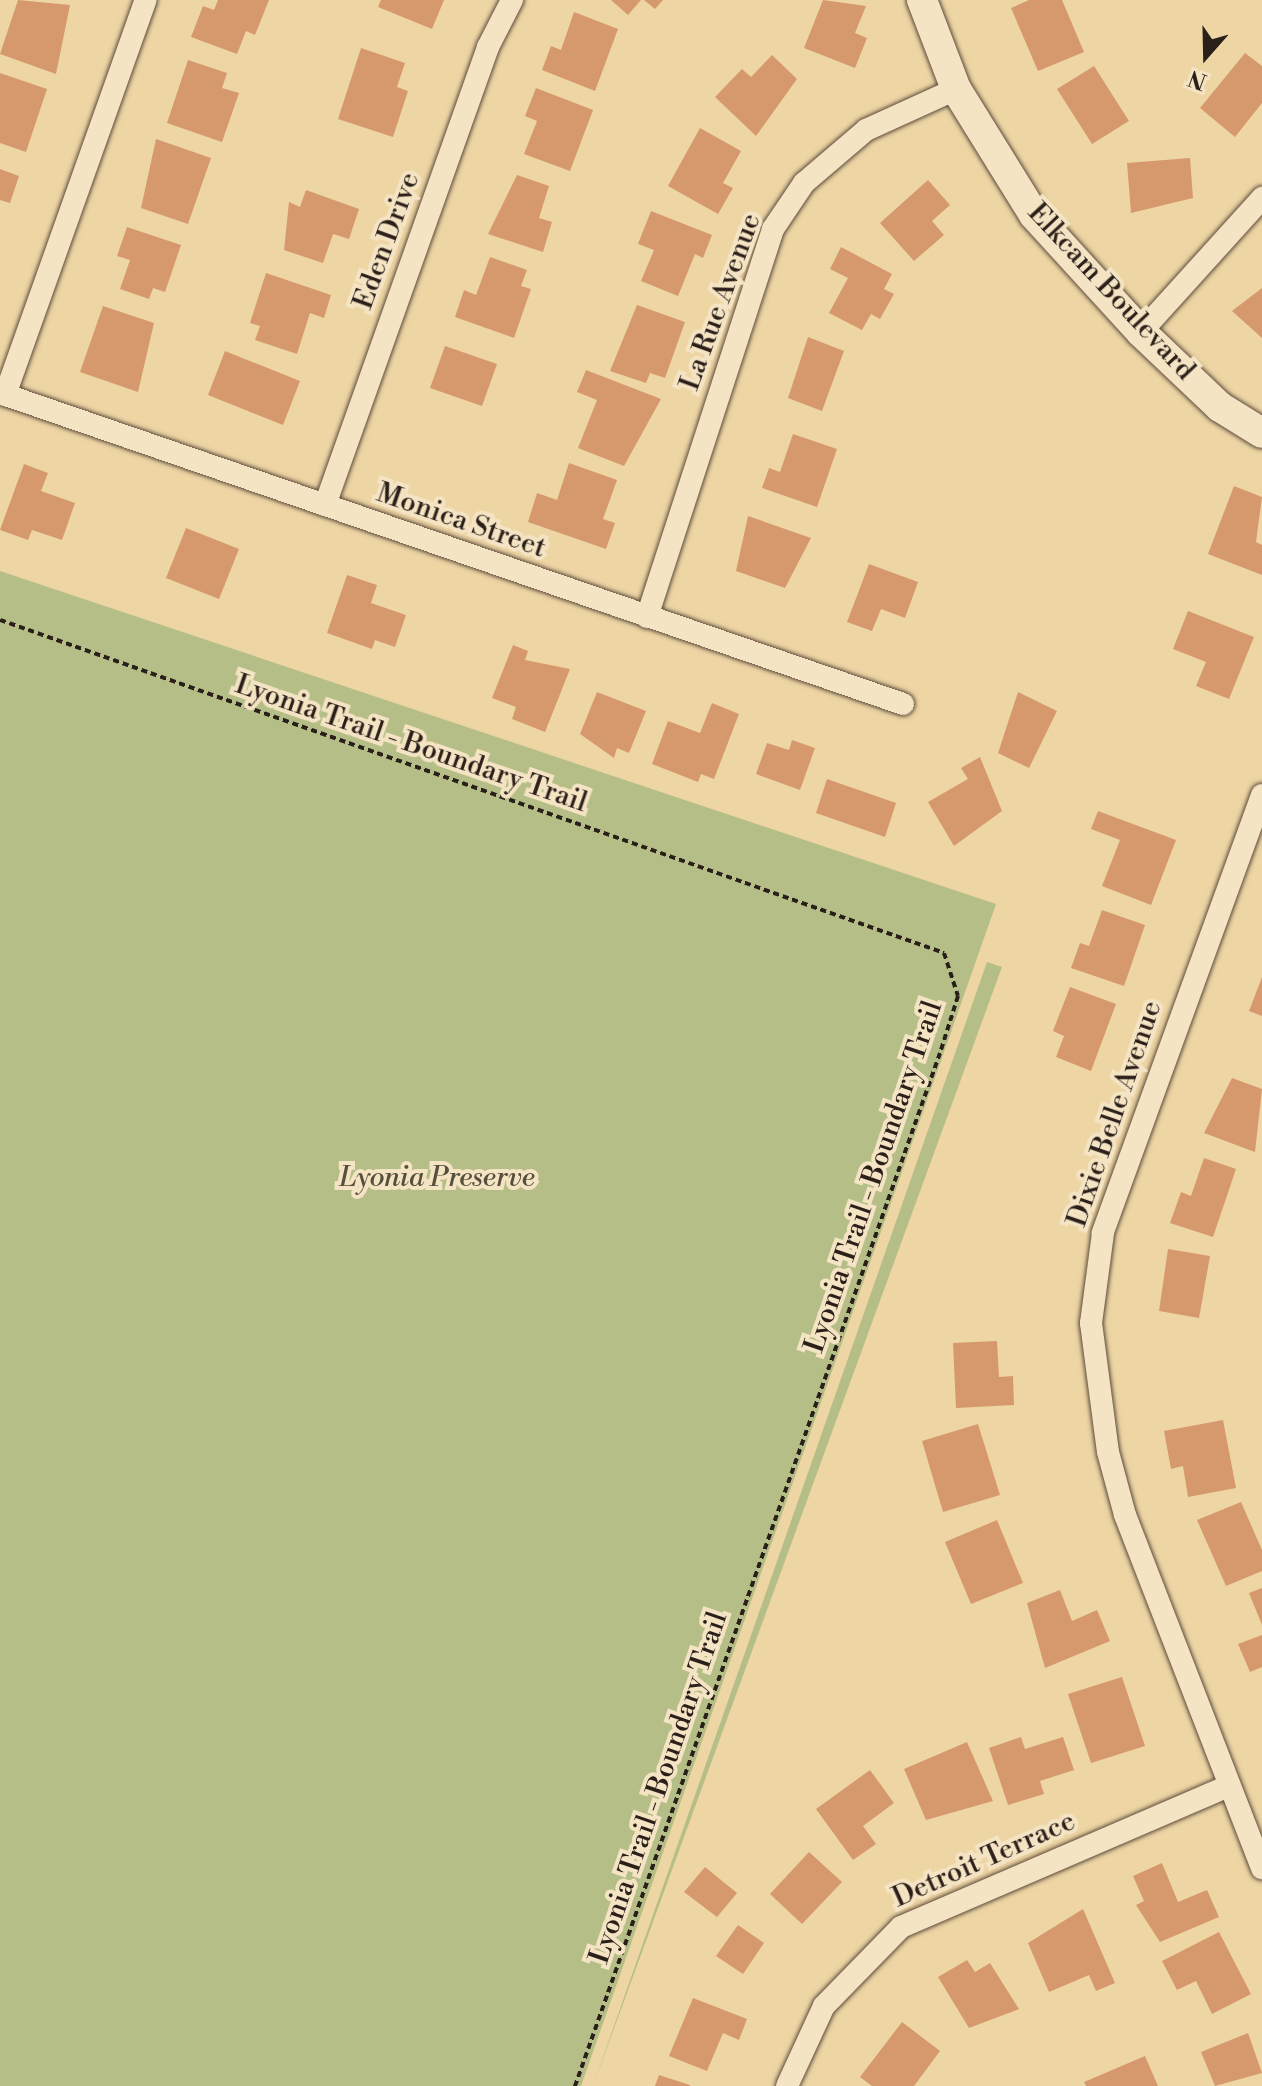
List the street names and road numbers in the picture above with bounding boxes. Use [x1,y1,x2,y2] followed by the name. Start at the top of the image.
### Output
[347,168,427,314] street label: Eden Drive
[1020,196,1202,388] street label: Elkcam Boulevard
[673,209,769,395] street label: La Rue Avenue
[372,476,550,566] street label: Monica Street
[231,668,591,820] street label: Lyonia Trail - Boundary Trail
[798,997,950,1357] street label: Lyonia Trail - Boundary Trail
[1061,997,1169,1231] street label: Dixie Belle Avenue
[583,1608,735,1968] street label: Lyonia Trail - Boundary Trail
[888,1805,1080,1915] street label: Detroit Terrace

